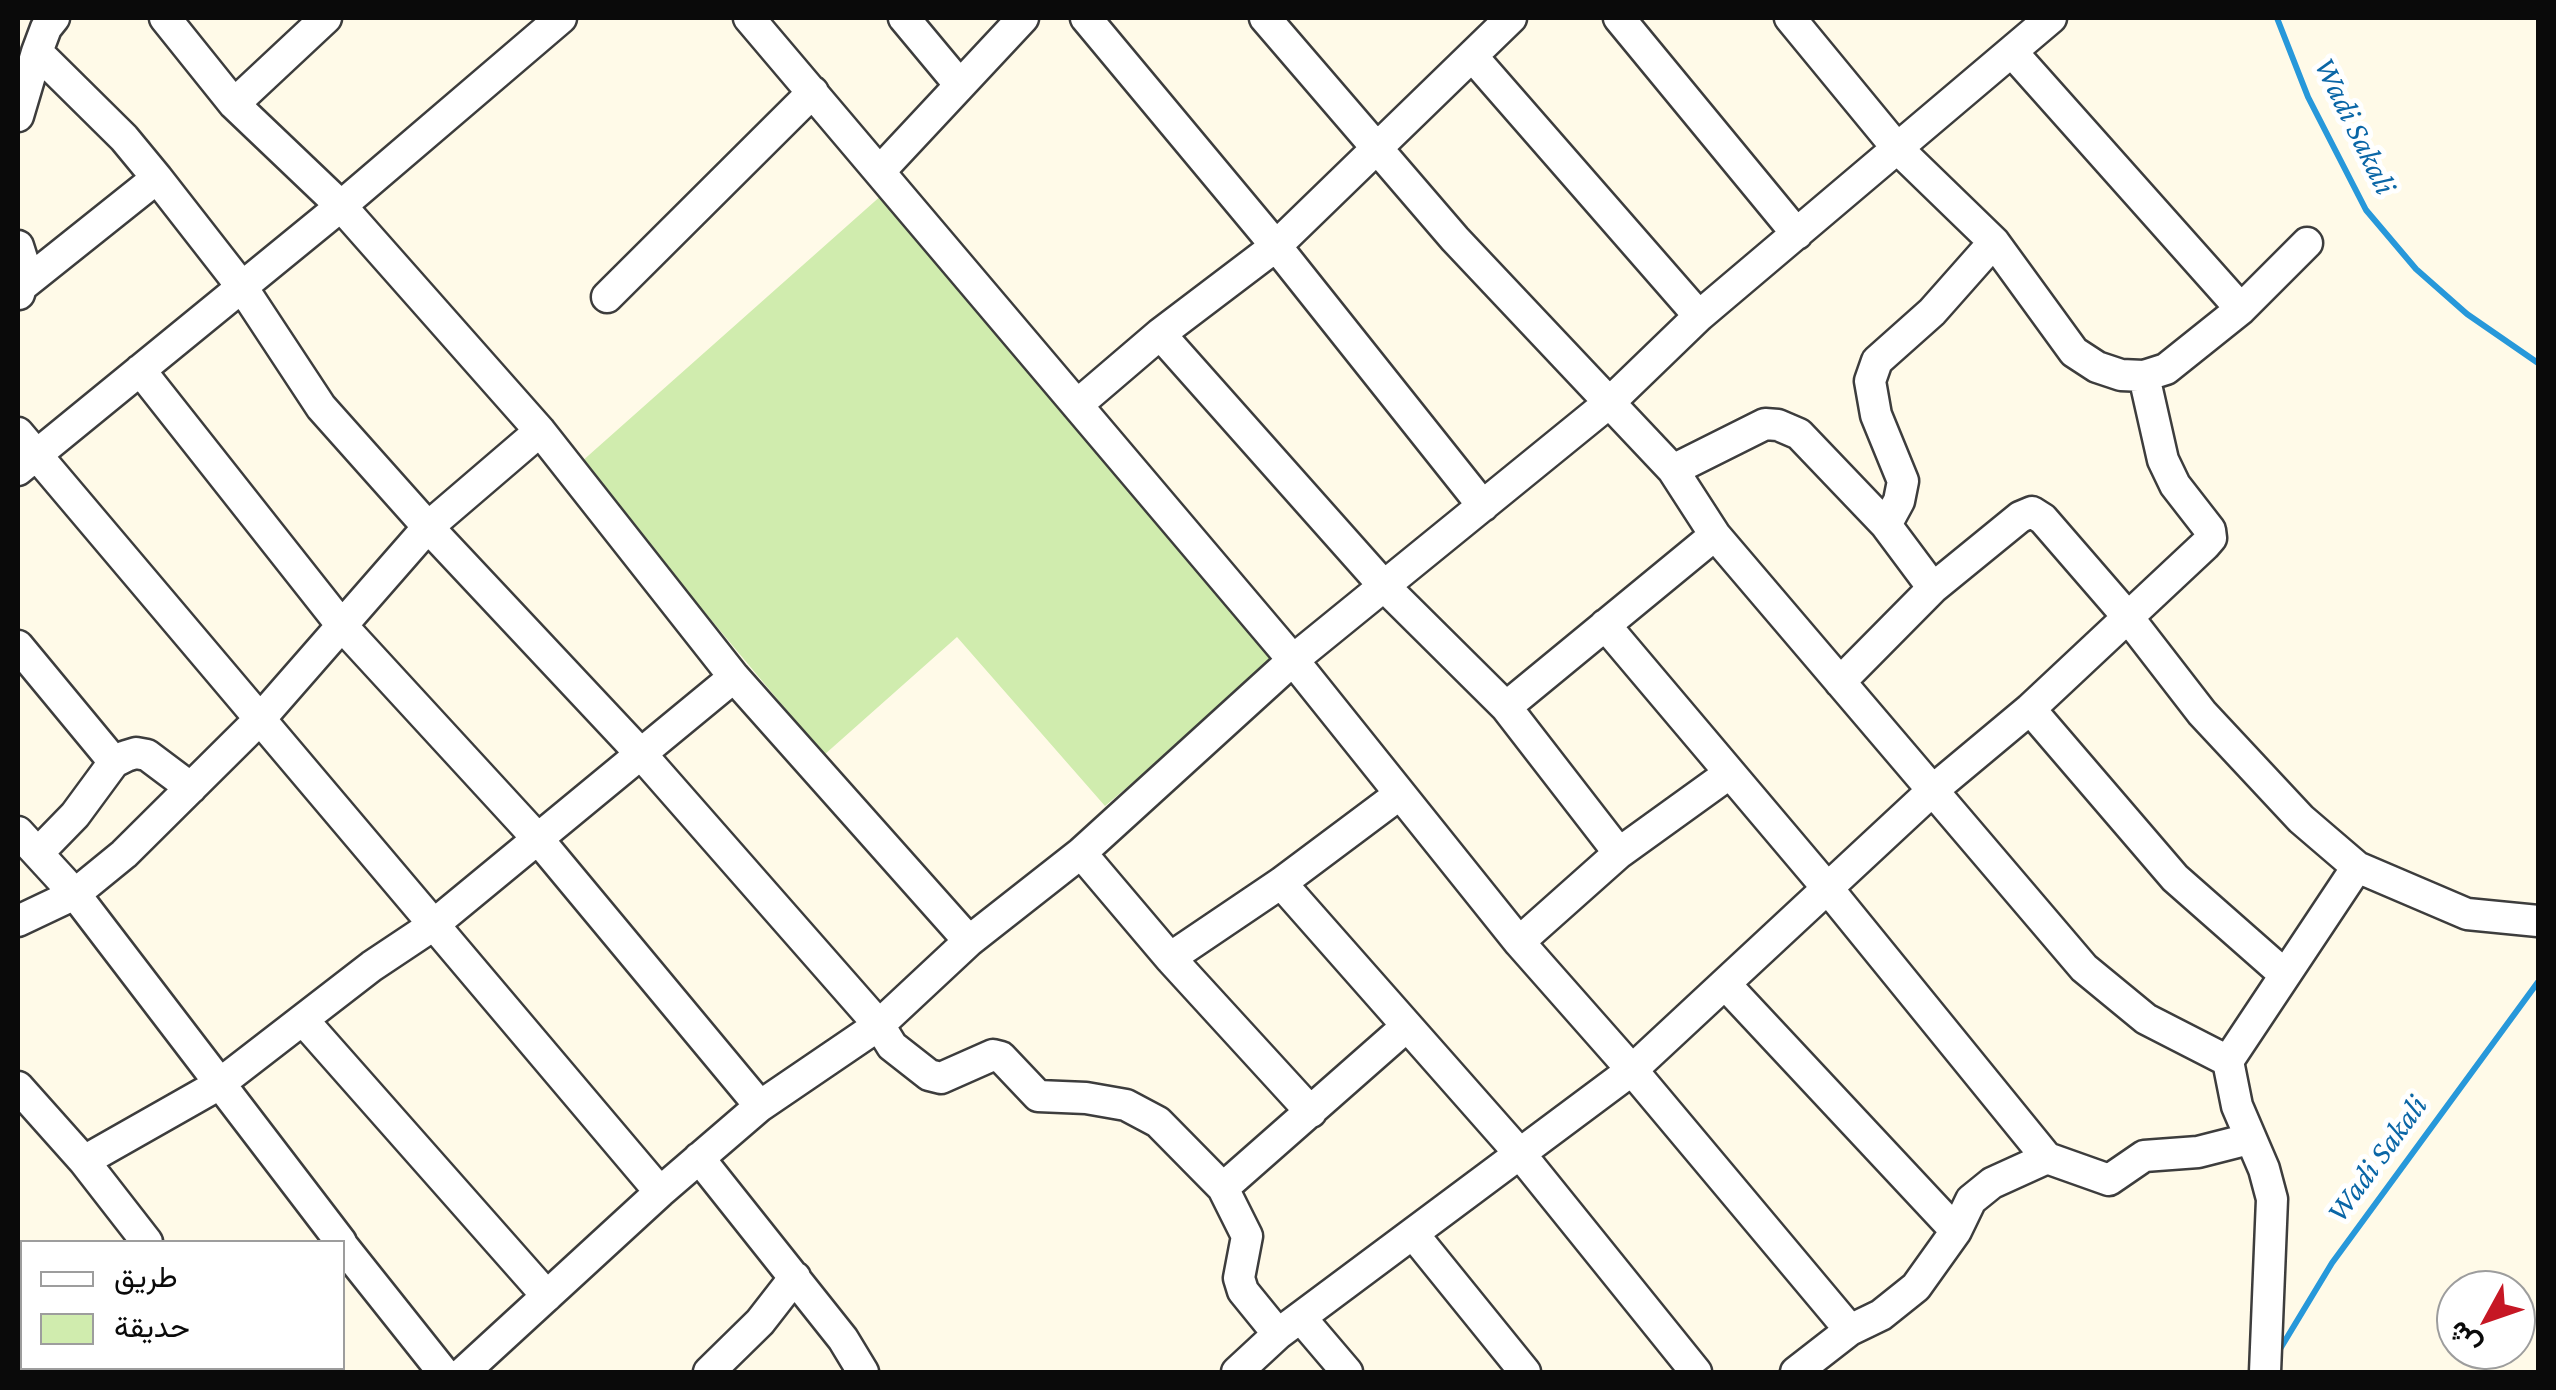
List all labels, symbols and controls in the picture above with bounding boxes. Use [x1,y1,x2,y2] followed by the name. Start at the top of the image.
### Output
[2305,51,2405,201] water label: Wadi Sakali
[2318,1088,2436,1230] water label: Wadi Sakali
[20,1240,345,1370] legend
[114,1260,178,1293] text: طريق
[2436,1270,2536,1370] north arrow
[114,1310,190,1343] text: حديقة
[2441,1315,2487,1361] text: ش

